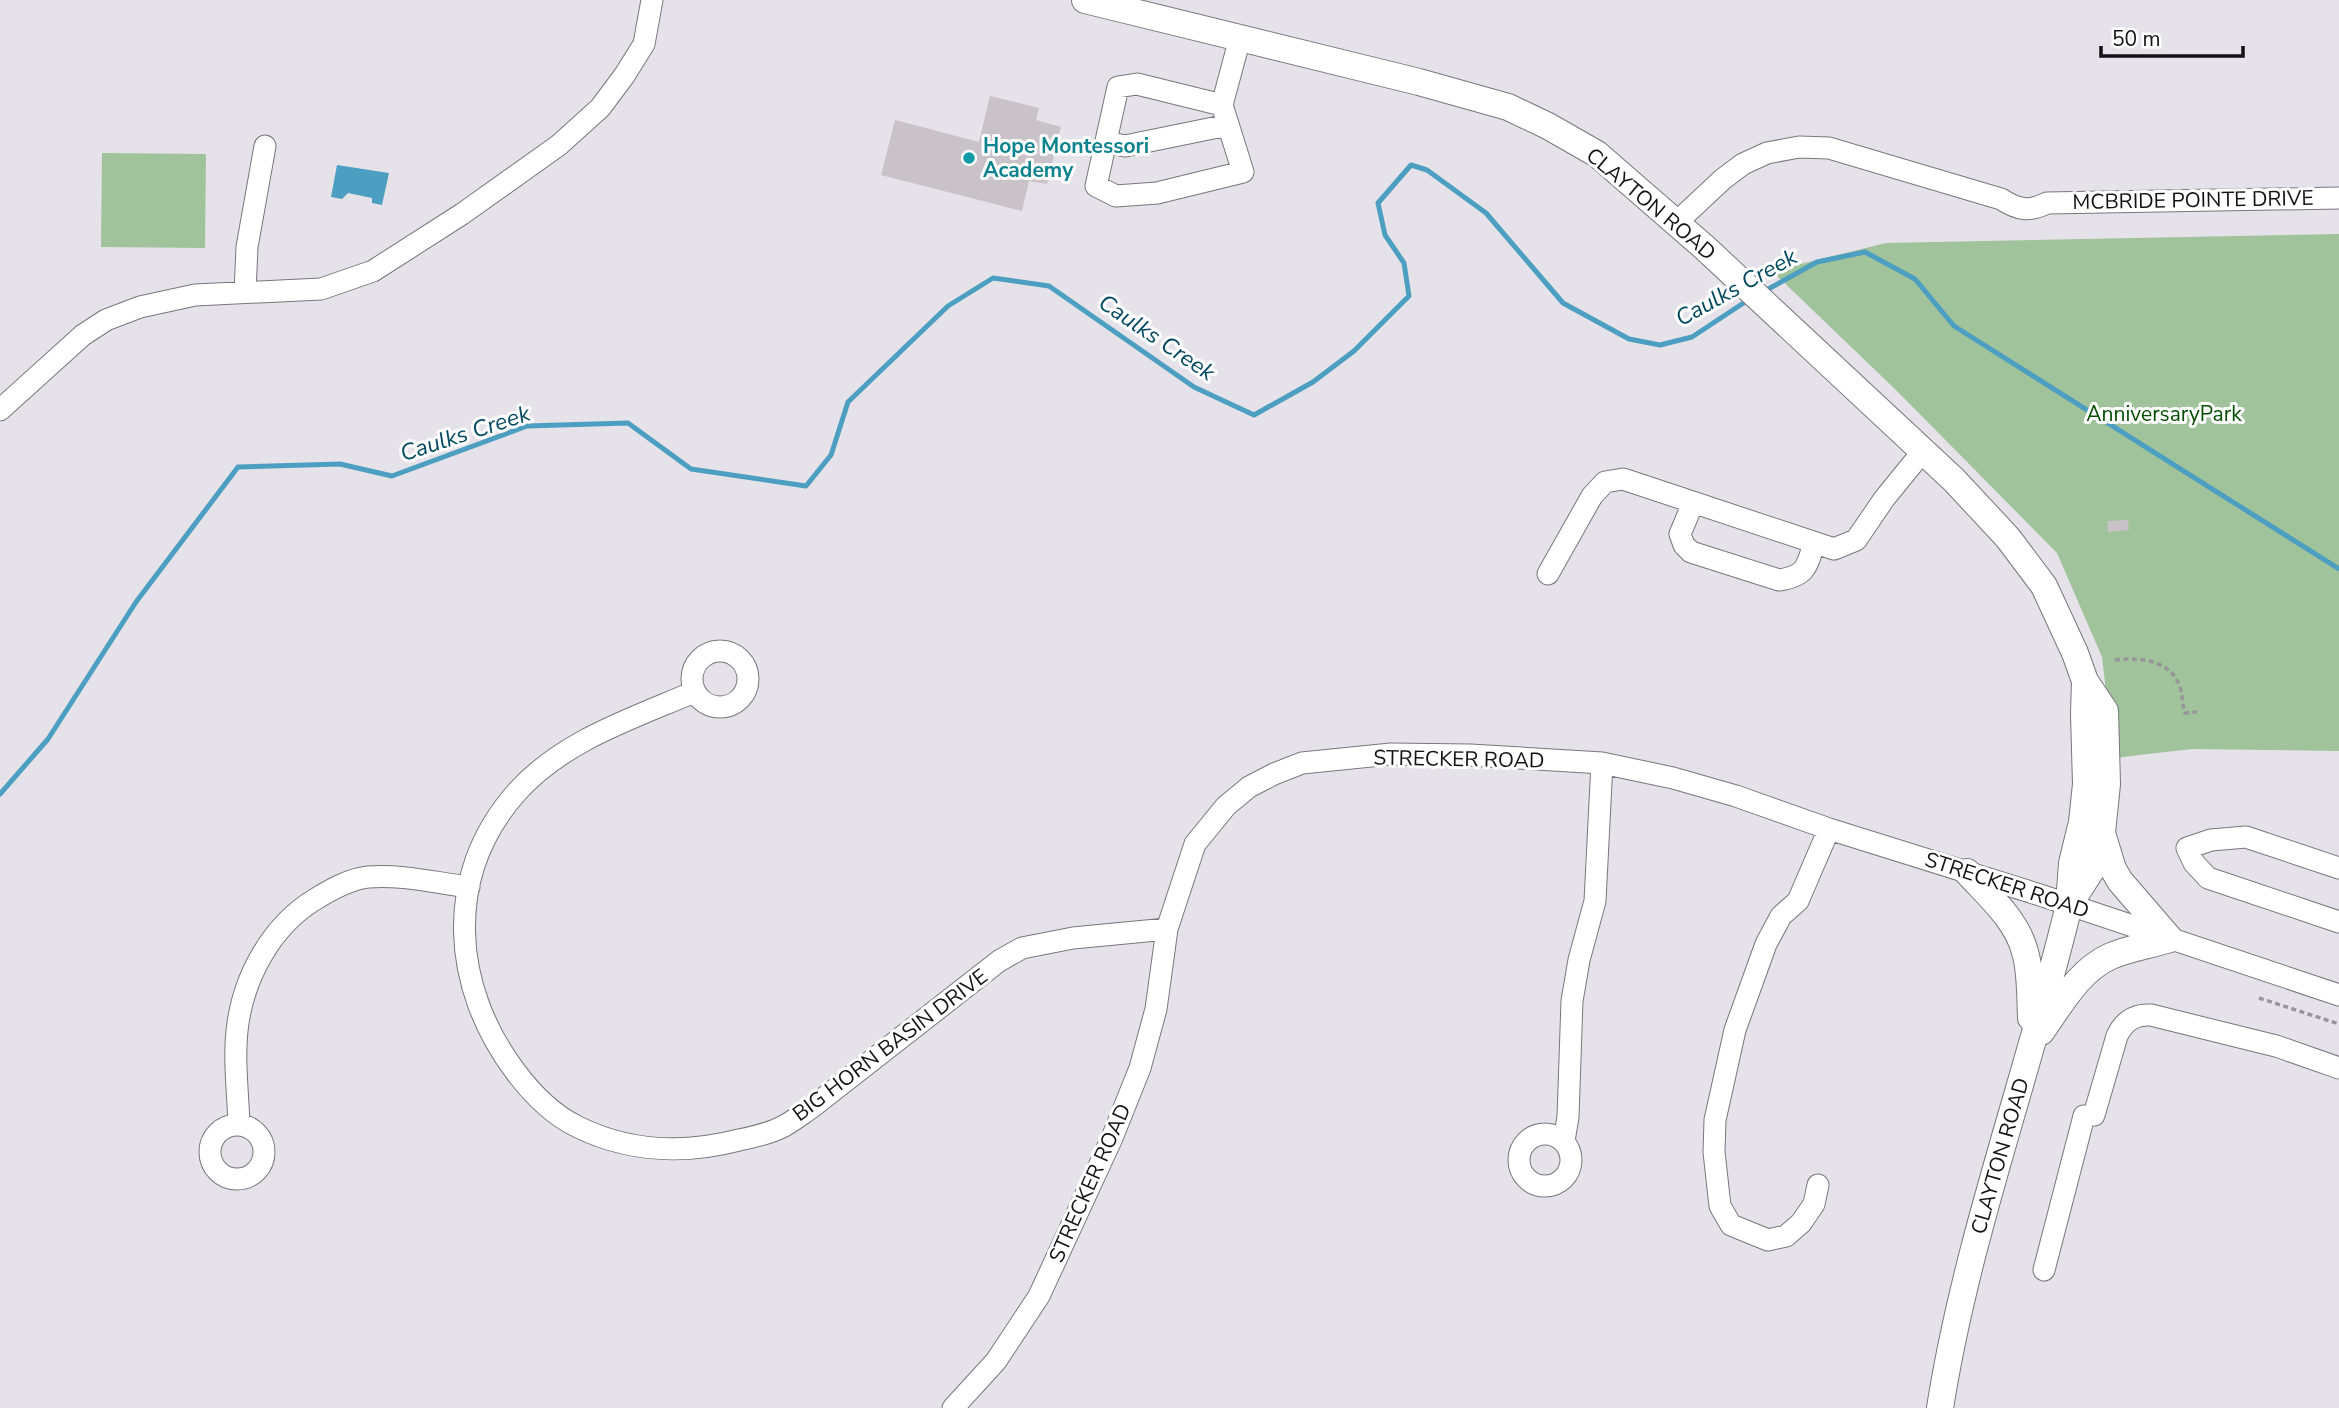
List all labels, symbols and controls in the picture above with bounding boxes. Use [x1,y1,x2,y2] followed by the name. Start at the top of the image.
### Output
[2101,14,2243,58] scale bar
[2112,25,2161,53] text: 50 m
[983,132,1149,184] place label: Hope Montessori Academy
[1580,141,1722,267] street label: CLAYTON ROAD
[961,150,977,166] marker: Hope Montessori Academy
[2072,184,2314,216] street label: MCBRIDE POINTE DRIVE
[1670,241,1803,334] water label: Caulks Creek
[1092,287,1222,388] water label: Caulks Creek
[396,398,535,469] water label: Caulks Creek
[2086,400,2242,428] park label: AnniversaryPark
[1373,744,1545,774] street label: STRECKER ROAD
[1921,845,2093,925] street label: STRECKER ROAD
[787,962,993,1128] street label: BIG HORN BASIN DRIVE
[1964,1075,2036,1237] street label: CLAYTON ROAD
[1042,1099,1138,1267] street label: STRECKER ROAD

